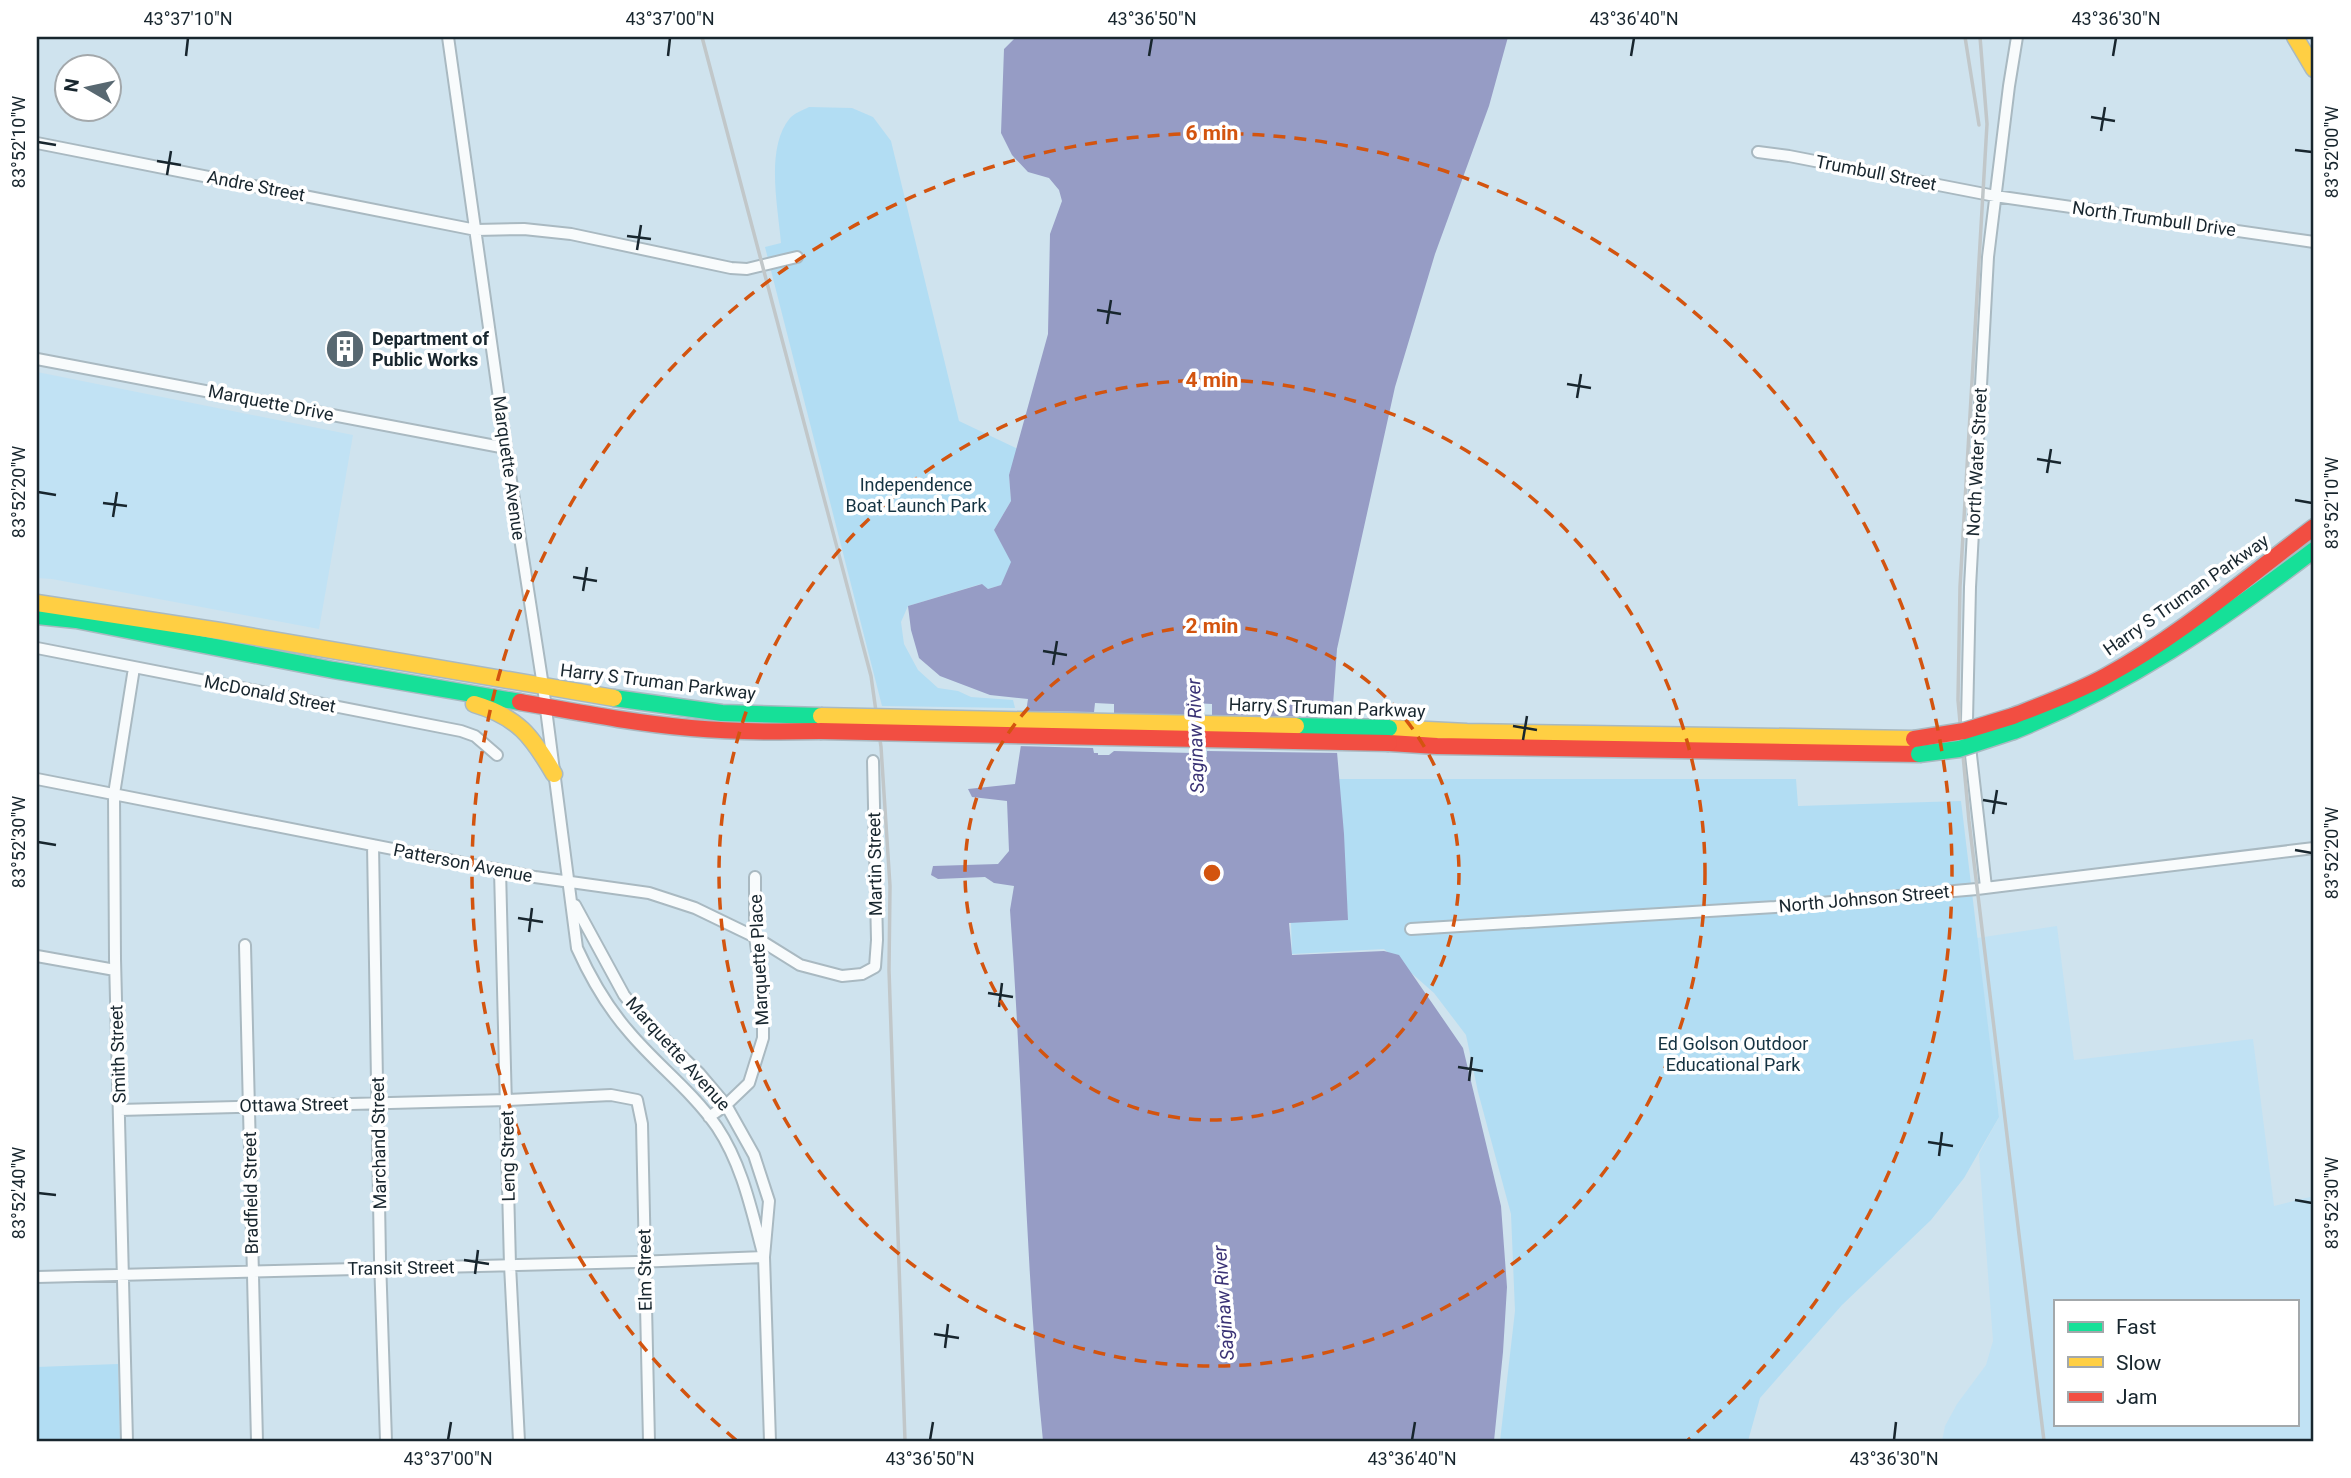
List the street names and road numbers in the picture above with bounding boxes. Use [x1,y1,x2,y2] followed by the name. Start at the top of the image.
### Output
[1814,151,1938,195] street label: Trumbull Street
[205,166,307,205] street label: Andre Street
[2071,197,2237,240] street label: North Trumbull Drive
[207,380,336,425] street label: Marquette Drive
[1962,387,1991,537] street label: North Water Street
[489,394,530,542] street label: Marquette Avenue
[2099,529,2273,660] street label: Harry S Truman Parkway
[559,659,757,704] street label: Harry S Truman Parkway
[203,670,338,717] street label: McDonald Street
[1228,694,1426,721] street label: Harry S Truman Parkway
[863,812,886,916] street label: Martin Street
[392,839,534,886] street label: Patterson Avenue
[1778,881,1950,916] street label: North Johnson Street
[745,894,772,1026] street label: Marquette Place
[622,992,735,1115] street label: Marquette Avenue
[105,1004,130,1104] street label: Smith Street
[367,1076,390,1209] street label: Marchand Street
[239,1093,349,1116] street label: Ottawa Street
[496,1110,519,1202] street label: Leng Street
[239,1131,262,1255] street label: Bradfield Street
[633,1229,656,1311] street label: Elm Street
[347,1256,455,1279] street label: Transit Street

